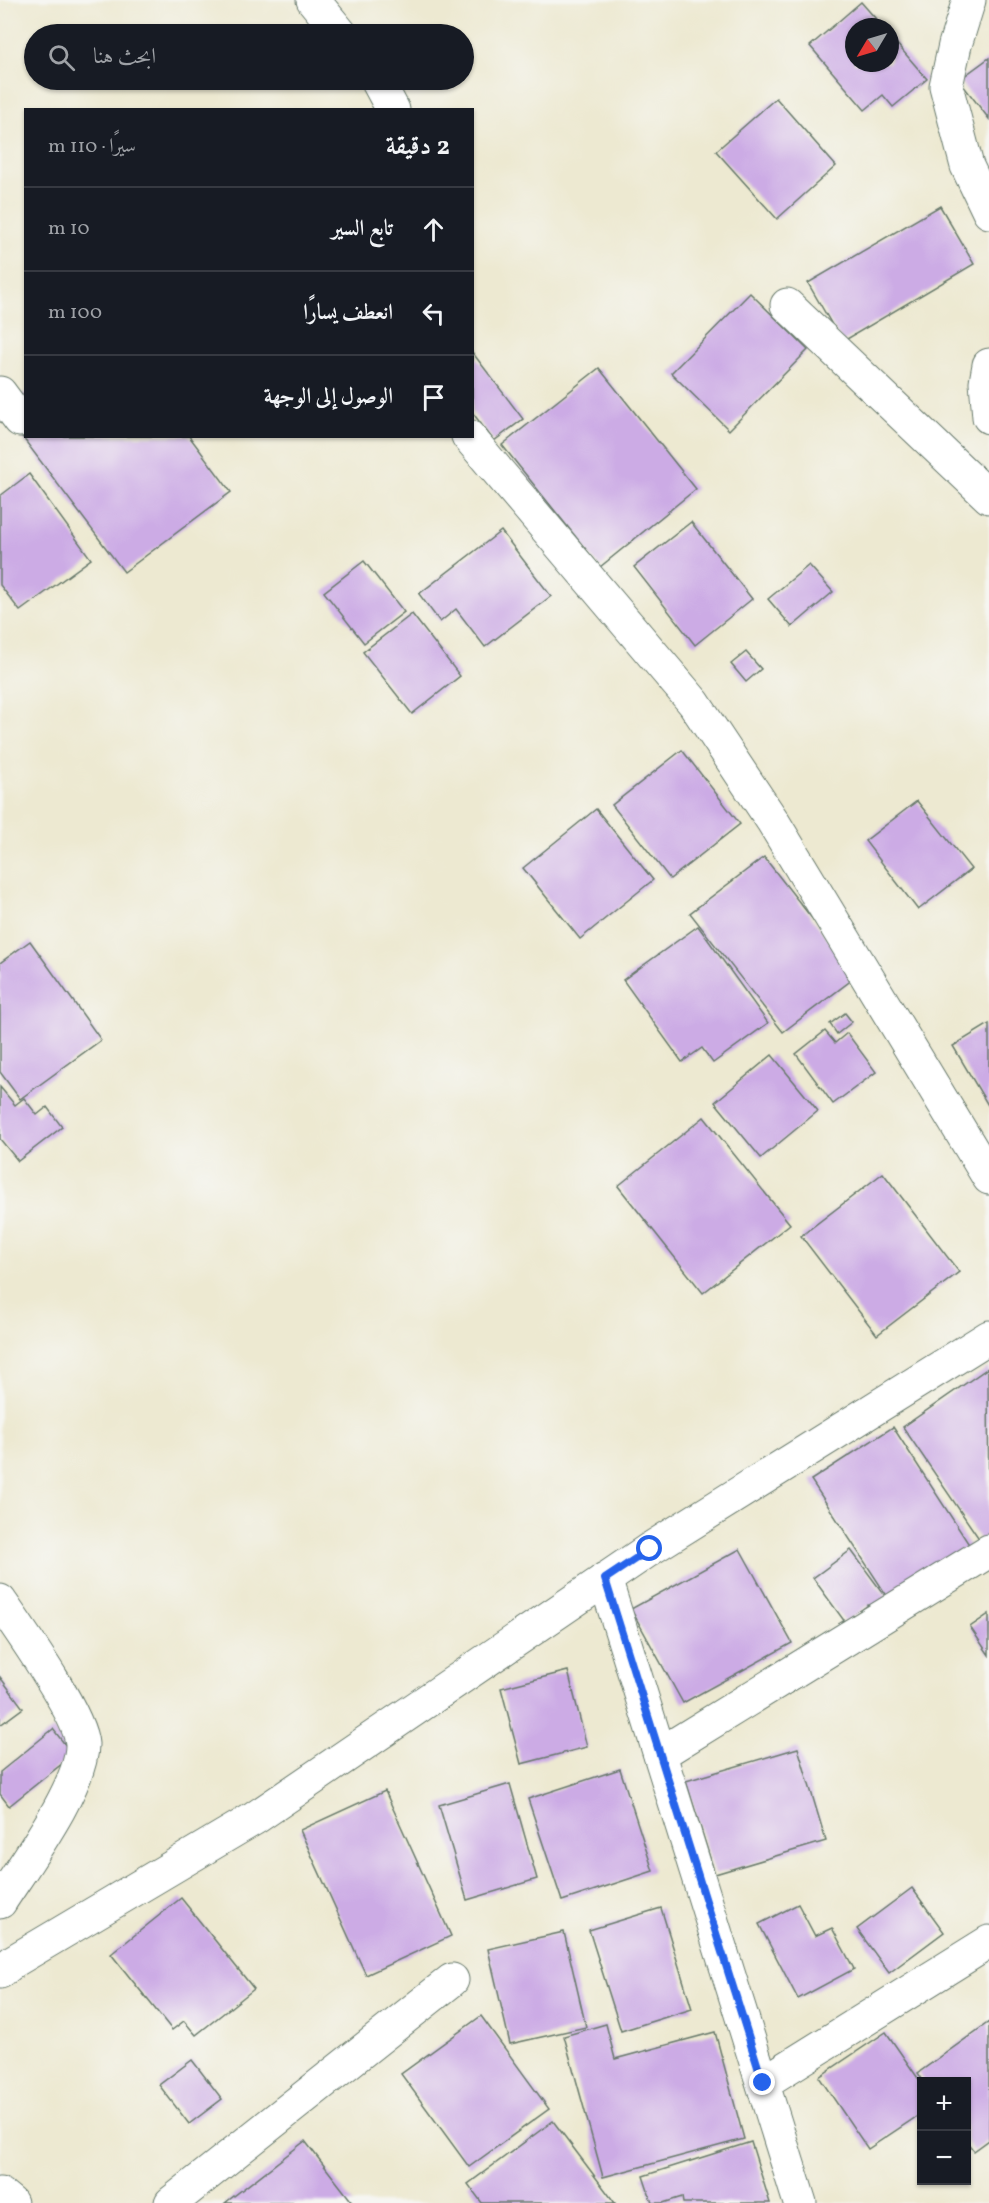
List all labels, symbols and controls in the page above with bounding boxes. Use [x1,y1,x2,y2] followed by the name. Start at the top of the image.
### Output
[845,18,899,72] north arrow
[24,24,474,90] search box
[45,41,78,74] icon: search
[93,42,156,73] text: ابحث هنا
[386,129,450,165] text: 2 دقيقة
[48,133,136,161] text: سيرًا · 110 m
[417,213,450,246] icon: ahead
[331,214,393,245] text: تابع السير
[48,215,89,243] text: 10 m
[417,297,450,330] icon: left
[303,298,393,329] text: انعطف يسارًا
[48,299,102,327] text: 100 m
[417,381,450,414] icon: arrive
[264,382,393,413] text: الوصول إلى الوجهة
[636,1535,662,1561] route start
[749,2069,775,2095] route end
[917,2077,971,2185] map controls
[917,2077,971,2131] button: +
[917,2131,971,2185] button: −

